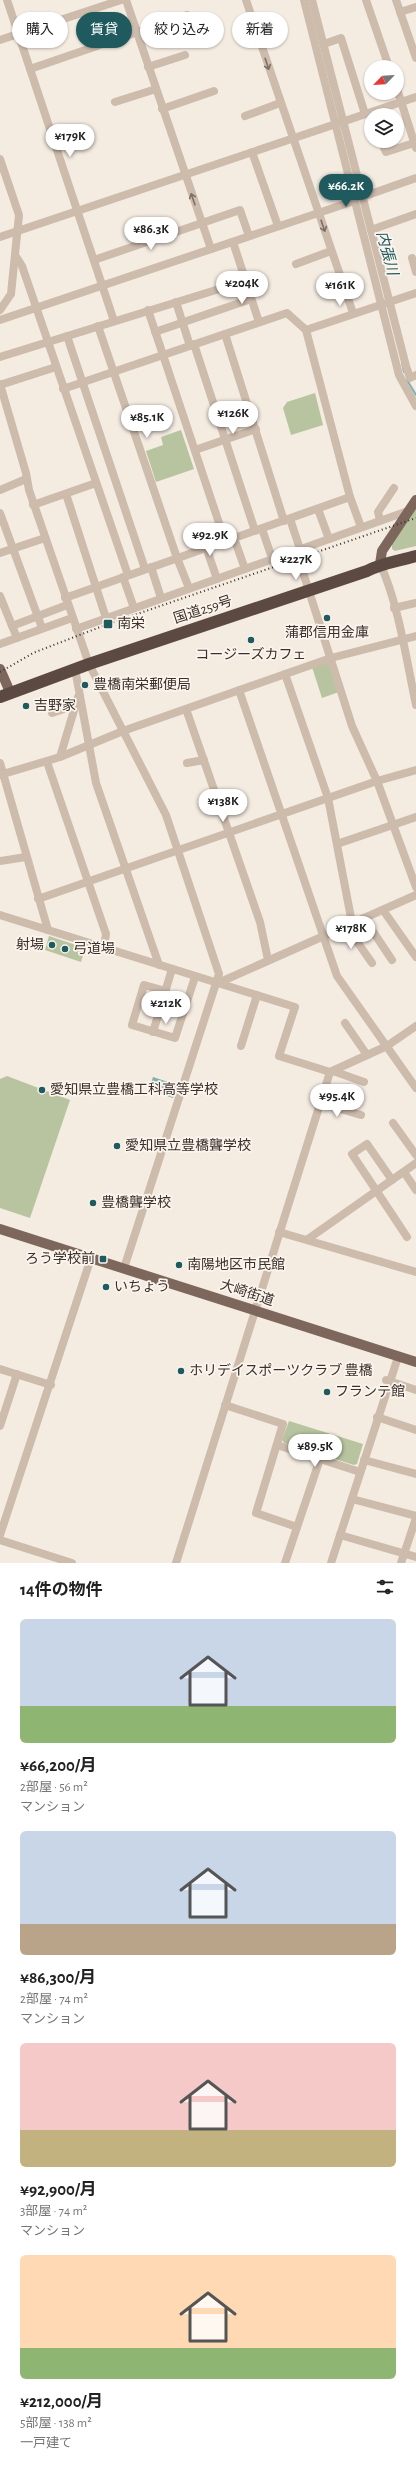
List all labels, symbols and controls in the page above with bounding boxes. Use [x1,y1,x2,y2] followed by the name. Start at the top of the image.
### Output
[12,12,68,48] chip: 購入
[76,12,132,48] chip: 賃貸
[140,12,224,48] chip: 絞り込み
[232,12,288,48] chip: 新着
[264,57,271,70] one-way arrow
[364,60,404,100] north arrow
[364,60,404,148] map controls
[364,108,404,148] button: layers
[42,124,98,158] pin: ¥179K
[54,130,86,143] text: ¥179K
[313,174,379,208] pin: ¥66.2K
[328,180,364,193] text: ¥66.2K
[189,194,197,206] one-way arrow
[118,217,184,251] pin: ¥86.3K
[319,220,327,232] one-way arrow
[133,223,169,236] text: ¥86.3K
[374,229,402,279] water label: 内張川
[214,271,270,305] pin: ¥204K
[312,273,368,307] pin: ¥161K
[225,277,259,290] text: ¥204K
[325,279,355,292] text: ¥161K
[205,401,261,435] pin: ¥126K
[114,405,180,439] pin: ¥85.1K
[217,407,249,420] text: ¥126K
[130,411,164,424] text: ¥85.1K
[177,523,243,557] pin: ¥92.9K
[192,529,228,542] text: ¥92.9K
[268,547,324,581] pin: ¥227K
[280,553,312,566] text: ¥227K
[172,593,234,626] street label: 国道259号
[322,613,332,623] marker: 蒲郡信用金庫
[117,616,145,631] place label: 南栄
[102,618,114,630] marker: 南栄
[285,625,369,640] place label: 蒲郡信用金庫
[246,635,256,645] marker: コージーズカフェ
[195,646,307,662] place label: コージーズカフェ
[93,677,191,692] place label: 豊橋南栄郵便局
[80,680,90,690] marker: 豊橋南栄郵便局
[34,698,76,713] place label: 吉野家
[21,701,31,711] marker: 吉野家
[195,789,251,823] pin: ¥138K
[207,795,239,808] text: ¥138K
[323,916,379,950] pin: ¥178K
[335,922,367,935] text: ¥178K
[16,936,44,952] place label: 射場
[47,940,57,950] marker: 射場
[73,941,115,956] place label: 弓道場
[60,944,70,954] marker: 弓道場
[138,991,194,1025] pin: ¥212K
[150,997,182,1010] text: ¥212K
[50,1081,218,1097] place label: 愛知県立豊橋工科高等学校
[304,1084,370,1118] pin: ¥95.4K
[37,1085,47,1095] marker: 愛知県立豊橋工科高等学校
[319,1090,355,1103] text: ¥95.4K
[125,1138,251,1153] place label: 愛知県立豊橋聾学校
[112,1141,122,1151] marker: 愛知県立豊橋聾学校
[101,1195,171,1210] place label: 豊橋聾学校
[88,1198,98,1208] marker: 豊橋聾学校
[25,1250,95,1266] place label: ろう学校前
[98,1254,108,1264] marker: ろう学校前
[187,1257,285,1272] place label: 南陽地区市民館
[174,1260,184,1270] marker: 南陽地区市民館
[218,1277,276,1308] street label: 大崎街道
[114,1279,170,1294] place label: いちょう
[101,1282,111,1292] marker: いちょう
[189,1362,373,1378] place label: ホリデイスポーツクラブ 豊橋
[176,1366,186,1376] marker: ホリデイスポーツクラブ 豊橋
[335,1384,405,1399] place label: フランテ館
[322,1387,332,1397] marker: フランテ館
[282,1434,348,1468] pin: ¥89.5K
[297,1440,333,1453] text: ¥89.5K
[374,1576,396,1598] icon: filters
[20,1581,103,1598] text: 14件の物件
[172,1645,244,1717] icon: home
[20,1757,97,1774] text: ¥66,200/月
[20,1781,88,1794] text: 2部屋 · 56 m²
[20,1801,85,1814] text: マンション
[172,1857,244,1929] icon: home
[20,1969,96,1986] text: ¥86,300/月
[20,1993,88,2006] text: 2部屋 · 74 m²
[20,2013,85,2026] text: マンション
[172,2069,244,2141] icon: home
[20,2181,97,2198] text: ¥92,900/月
[20,2205,87,2218] text: 3部屋 · 74 m²
[20,2225,85,2238] text: マンション
[172,2281,244,2353] icon: home
[20,2393,103,2410] text: ¥212,000/月
[20,2417,92,2430] text: 5部屋 · 138 m²
[20,2437,72,2450] text: 一戸建て

